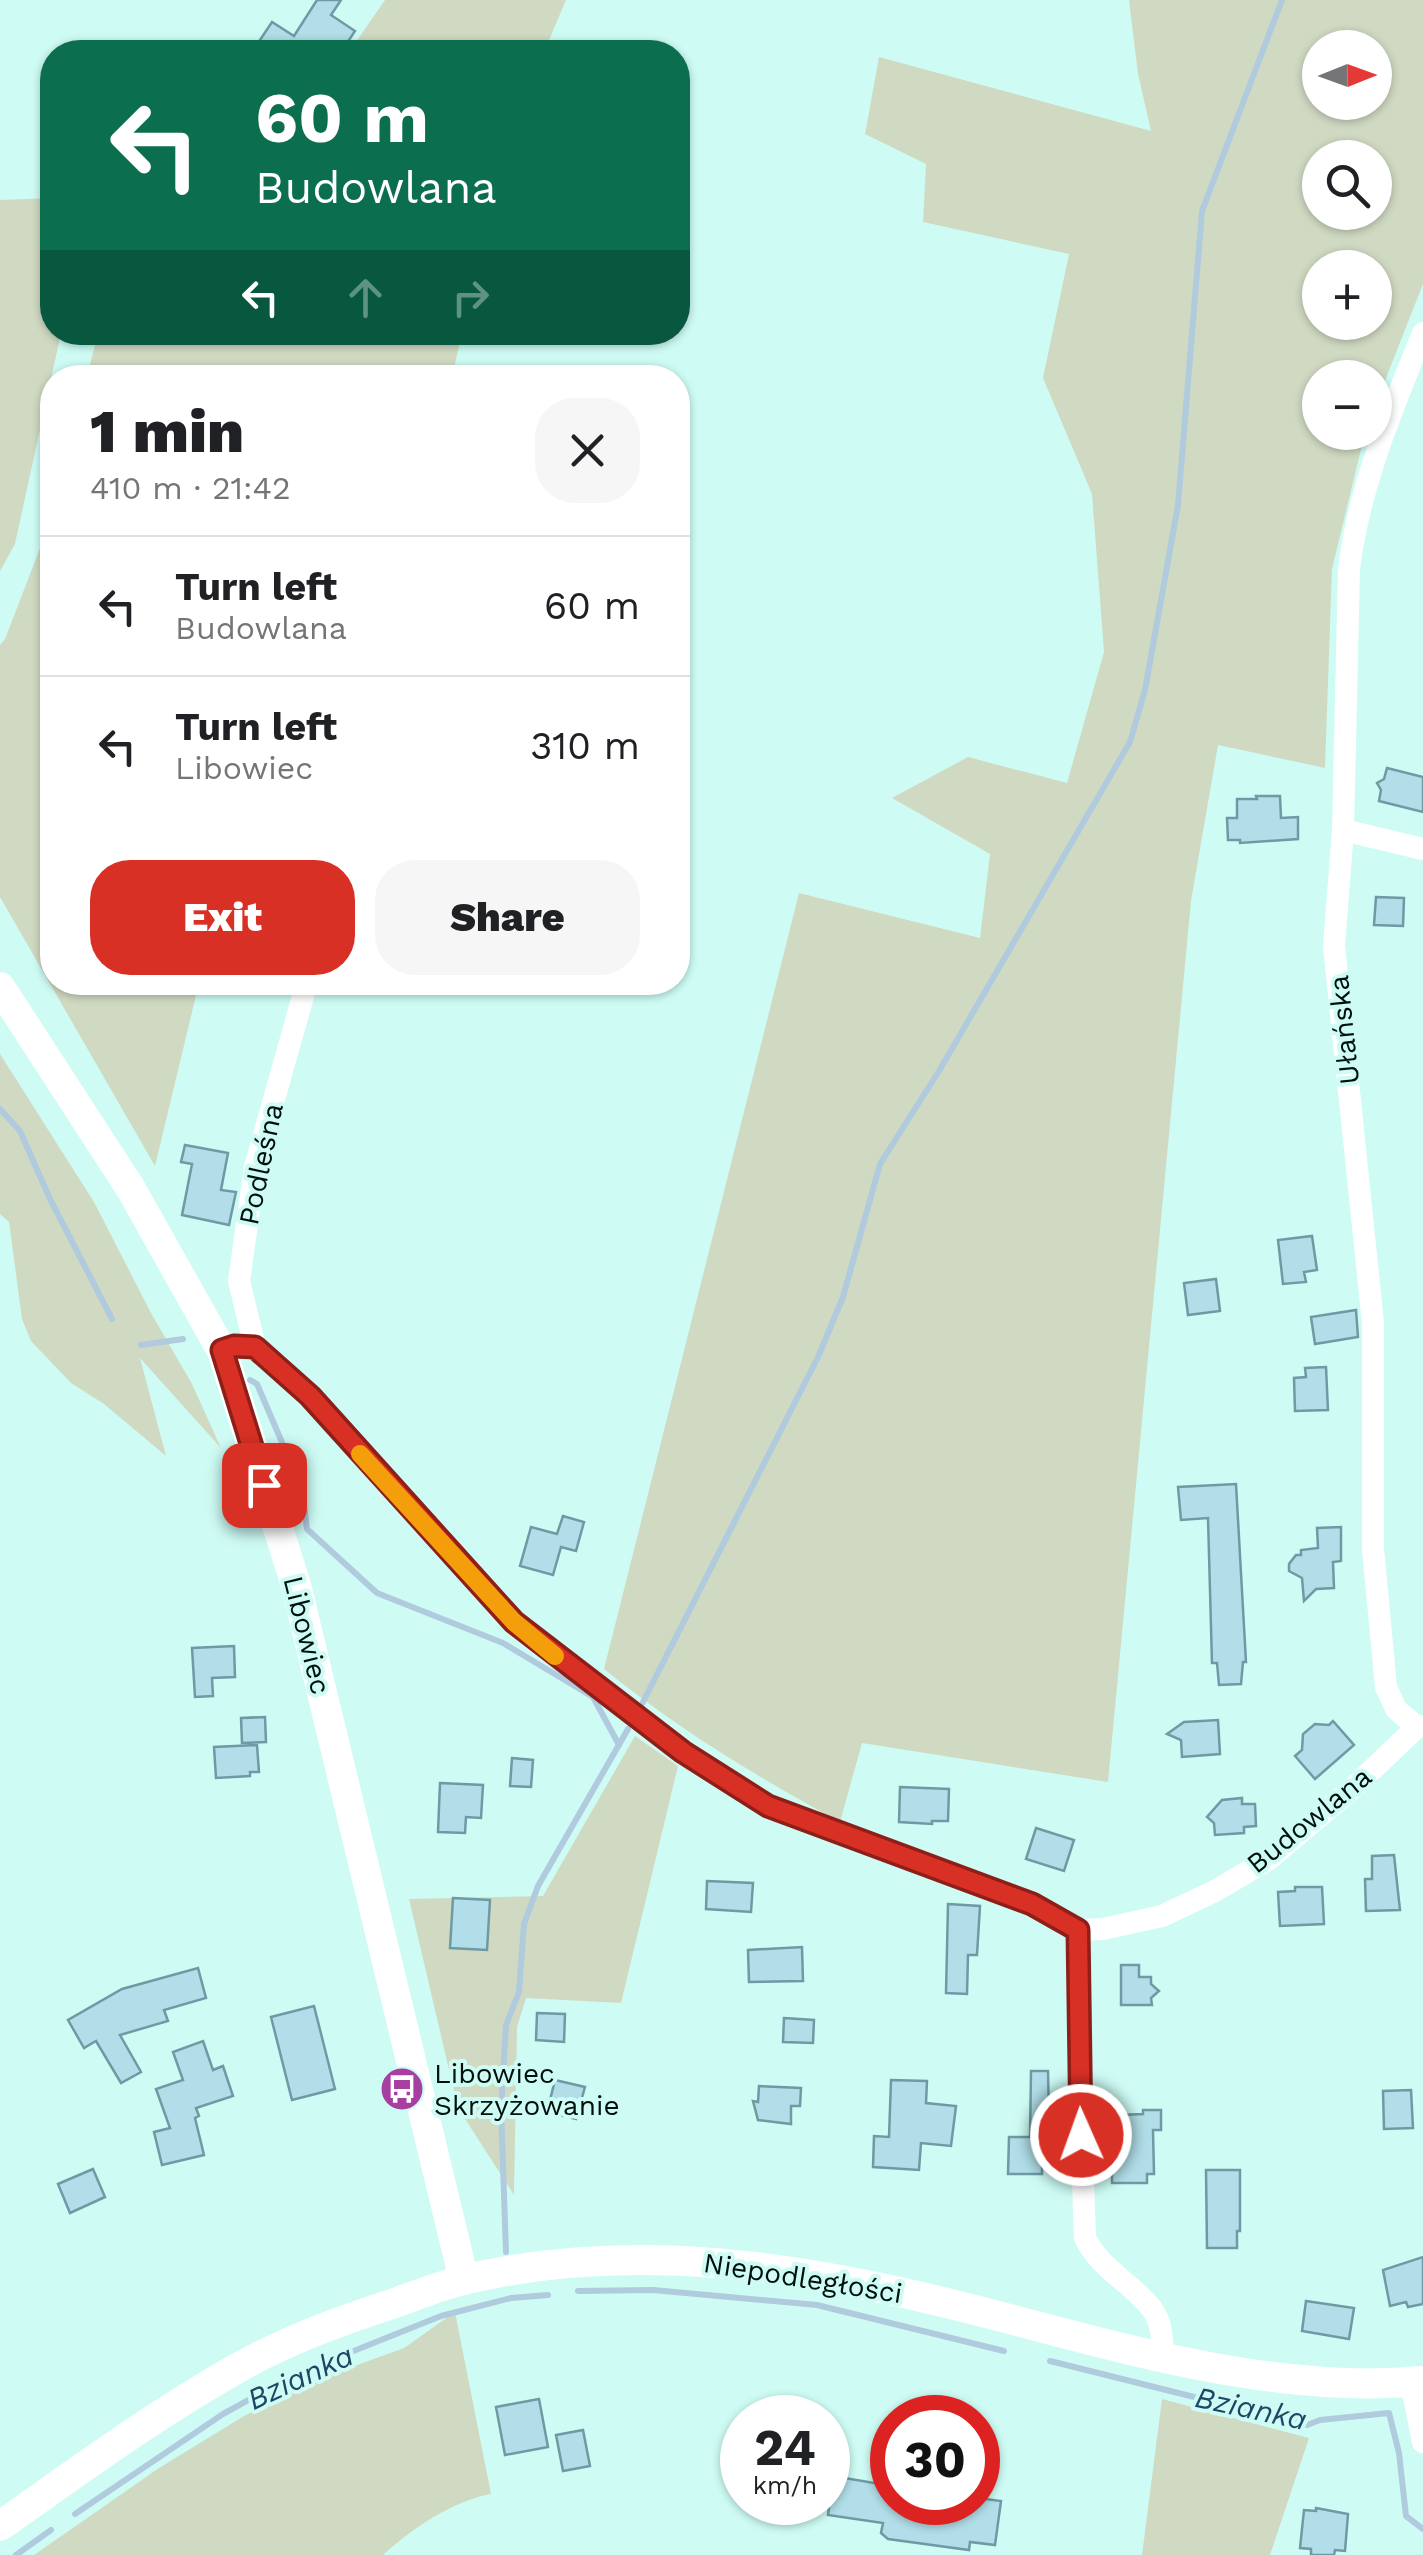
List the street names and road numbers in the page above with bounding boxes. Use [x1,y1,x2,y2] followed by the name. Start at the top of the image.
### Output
[1322,974,1366,1086] street label: Ułańska
[232,1100,290,1228] street label: Podleśna
[276,1572,338,1698] street label: Libowiec
[1240,1760,1378,1880] street label: Budowlana
[701,2246,905,2310] street label: Niepodległości

